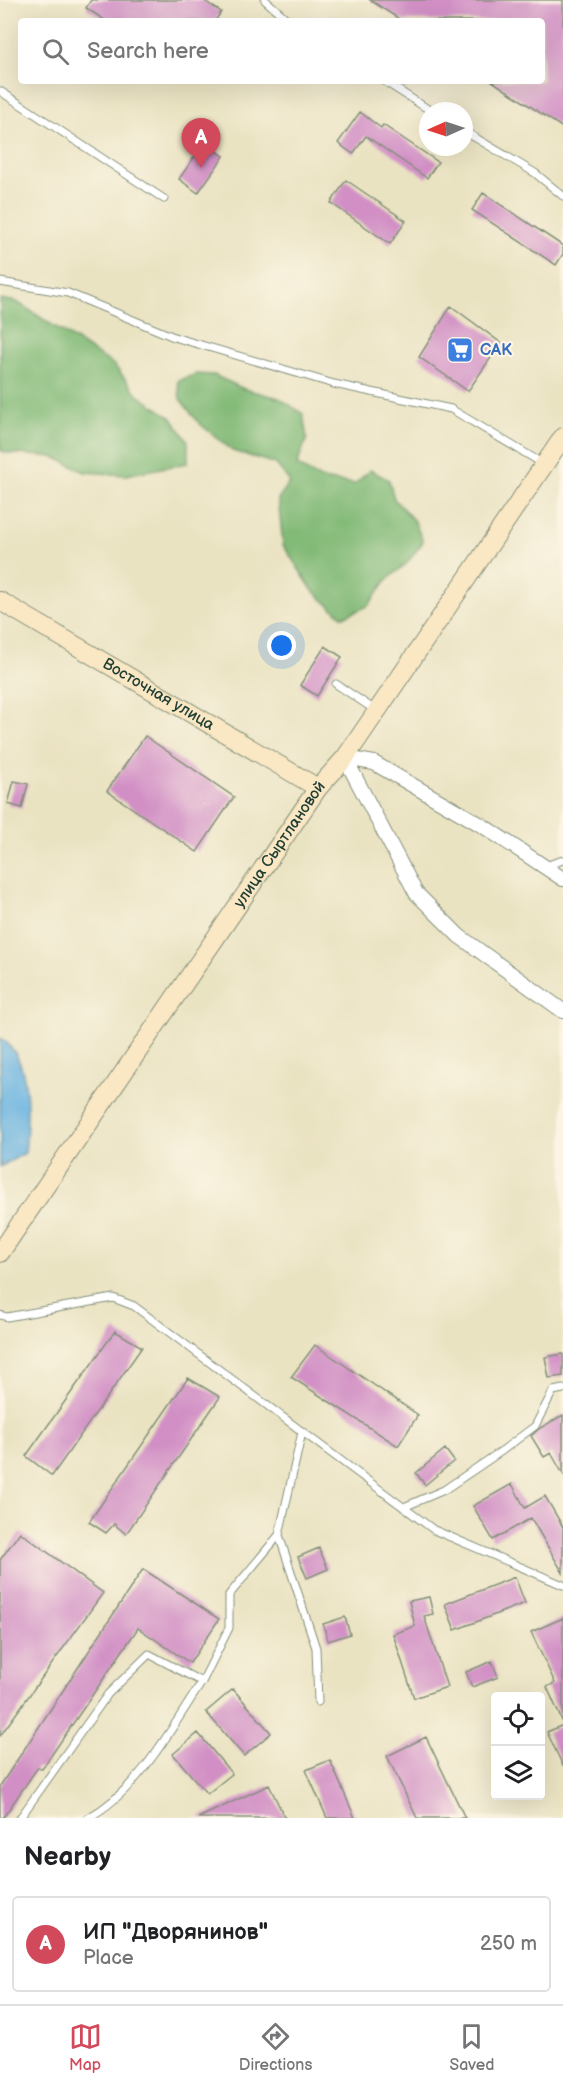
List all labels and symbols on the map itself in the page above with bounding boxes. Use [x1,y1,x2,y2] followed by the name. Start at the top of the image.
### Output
[419,102,473,156] north arrow
[182,118,220,168] pin: A
[445,335,475,365] supermarket icon: САК
[480,341,512,360] place label: САК
[267,631,296,660] your location
[99,654,218,735] street label: Восточная улица
[230,777,329,911] street label: улица Сыртлановой

